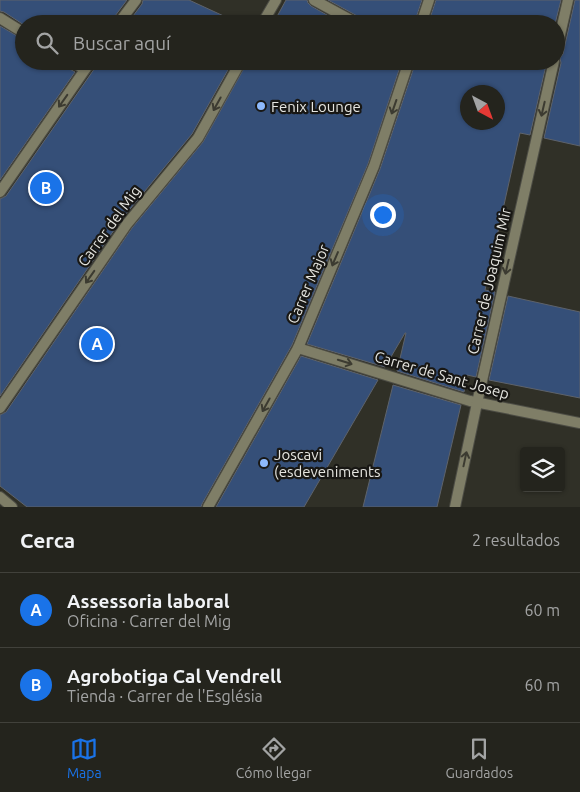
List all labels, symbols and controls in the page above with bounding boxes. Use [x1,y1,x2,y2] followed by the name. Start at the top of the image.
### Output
[15,15,565,70] search box
[33,29,61,57] icon: search
[73,32,171,54] text: Buscar aquí
[460,85,505,130] north arrow
[58,94,68,108] one-way arrow
[212,96,221,111] one-way arrow
[271,98,361,115] place label: Fenix Lounge
[389,99,398,115] one-way arrow
[255,100,267,112] marker: Fenix Lounge
[538,100,547,116] one-way arrow
[30,169,62,207] pin: B
[74,182,144,270] street label: Carrer del Mig
[370,202,396,228] your location
[464,206,514,356] street label: Carrer de Joaquim Mir
[284,241,332,326] street label: Carrer Major
[330,251,340,266] one-way arrow
[502,259,512,275] one-way arrow
[85,270,95,284] one-way arrow
[81,325,113,363] pin: A
[373,348,511,402] street label: Carrer de Sant Josep
[336,358,352,368] one-way arrow
[260,398,270,412] one-way arrow
[274,446,381,480] place label: Joscavi (esdeveniments
[520,447,565,492] map controls
[520,447,565,492] button: layers
[461,452,470,468] one-way arrow
[258,457,270,469] marker: Joscavi (esdeveniments
[20,528,75,552] text: Cerca
[472,531,560,549] text: 2 resultados
[67,590,230,612] text: Assessoria laboral
[30,601,42,619] text: A
[524,601,560,619] text: 60 m
[67,612,231,630] text: Oficina · Carrer del Mig
[67,665,282,687] text: Agrobotiga Cal Vendrell
[31,676,41,694] text: B
[524,676,560,694] text: 60 m
[67,687,263,705] text: Tienda · Carrer de l'Església
[67,735,102,781] tab: Mapa
[236,735,311,781] tab: Cómo llegar
[445,735,513,781] tab: Guardados

